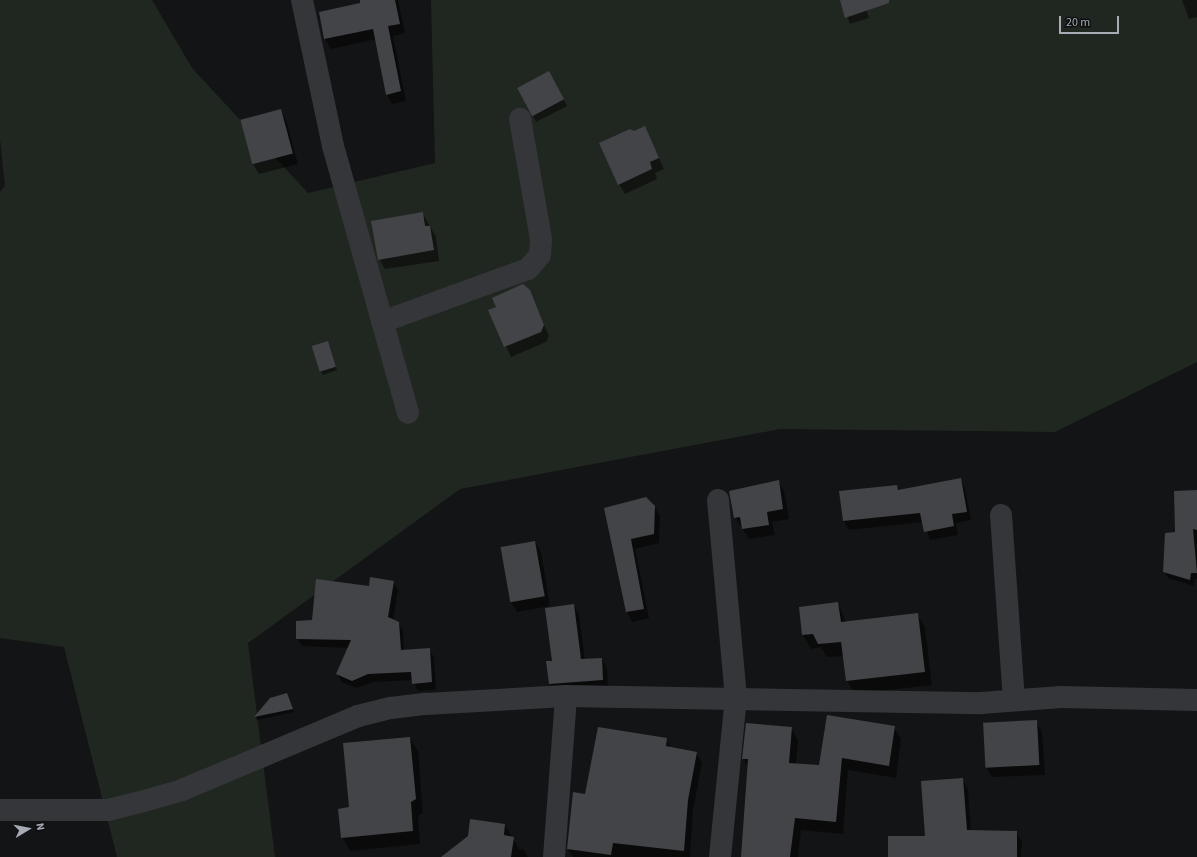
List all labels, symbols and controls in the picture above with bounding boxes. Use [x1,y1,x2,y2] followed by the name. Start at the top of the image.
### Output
[1061,8,1121,34] scale bar
[1066,14,1090,31] text: 20 m
[8,809,48,849] north arrow
[32,822,48,832] text: N

